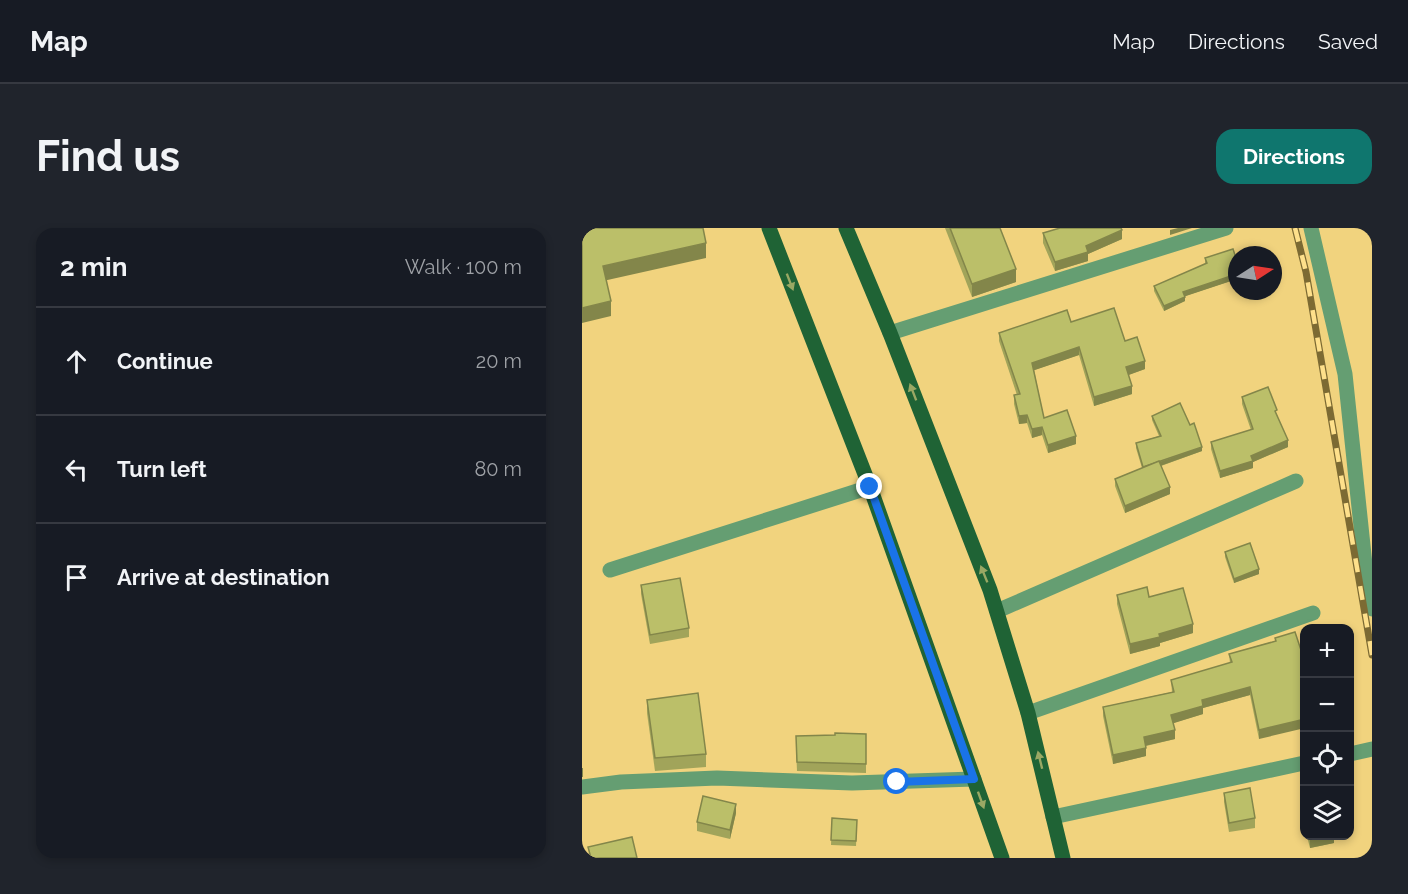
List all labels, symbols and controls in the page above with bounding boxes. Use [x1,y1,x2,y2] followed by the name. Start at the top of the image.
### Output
[30,25,88,58] text: Map
[1112,29,1155,54] text: Map
[1188,29,1285,54] text: Directions
[1318,29,1378,54] text: Saved
[1216,129,1372,184] button: Directions
[36,132,180,181] text: Find us
[1228,246,1282,300] north arrow
[60,252,127,282] text: 2 min
[405,255,522,279] text: Walk · 100 m
[785,274,795,292] one-way arrow
[60,345,93,378] icon: ahead
[117,348,213,374] text: Continue
[476,349,522,373] text: 20 m
[908,383,917,401] one-way arrow
[60,453,93,486] icon: left
[117,456,207,482] text: Turn left
[474,457,522,481] text: 80 m
[856,473,882,499] route end
[60,561,93,594] icon: arrive
[117,564,330,590] text: Arrive at destination
[979,564,989,582] one-way arrow
[1300,624,1354,840] map controls
[1300,624,1354,678] button: +
[1300,678,1354,732] button: −
[1300,732,1354,786] button: locate
[1034,751,1044,769] one-way arrow
[883,768,909,794] route start
[1300,786,1354,840] button: layers
[977,791,987,809] one-way arrow

